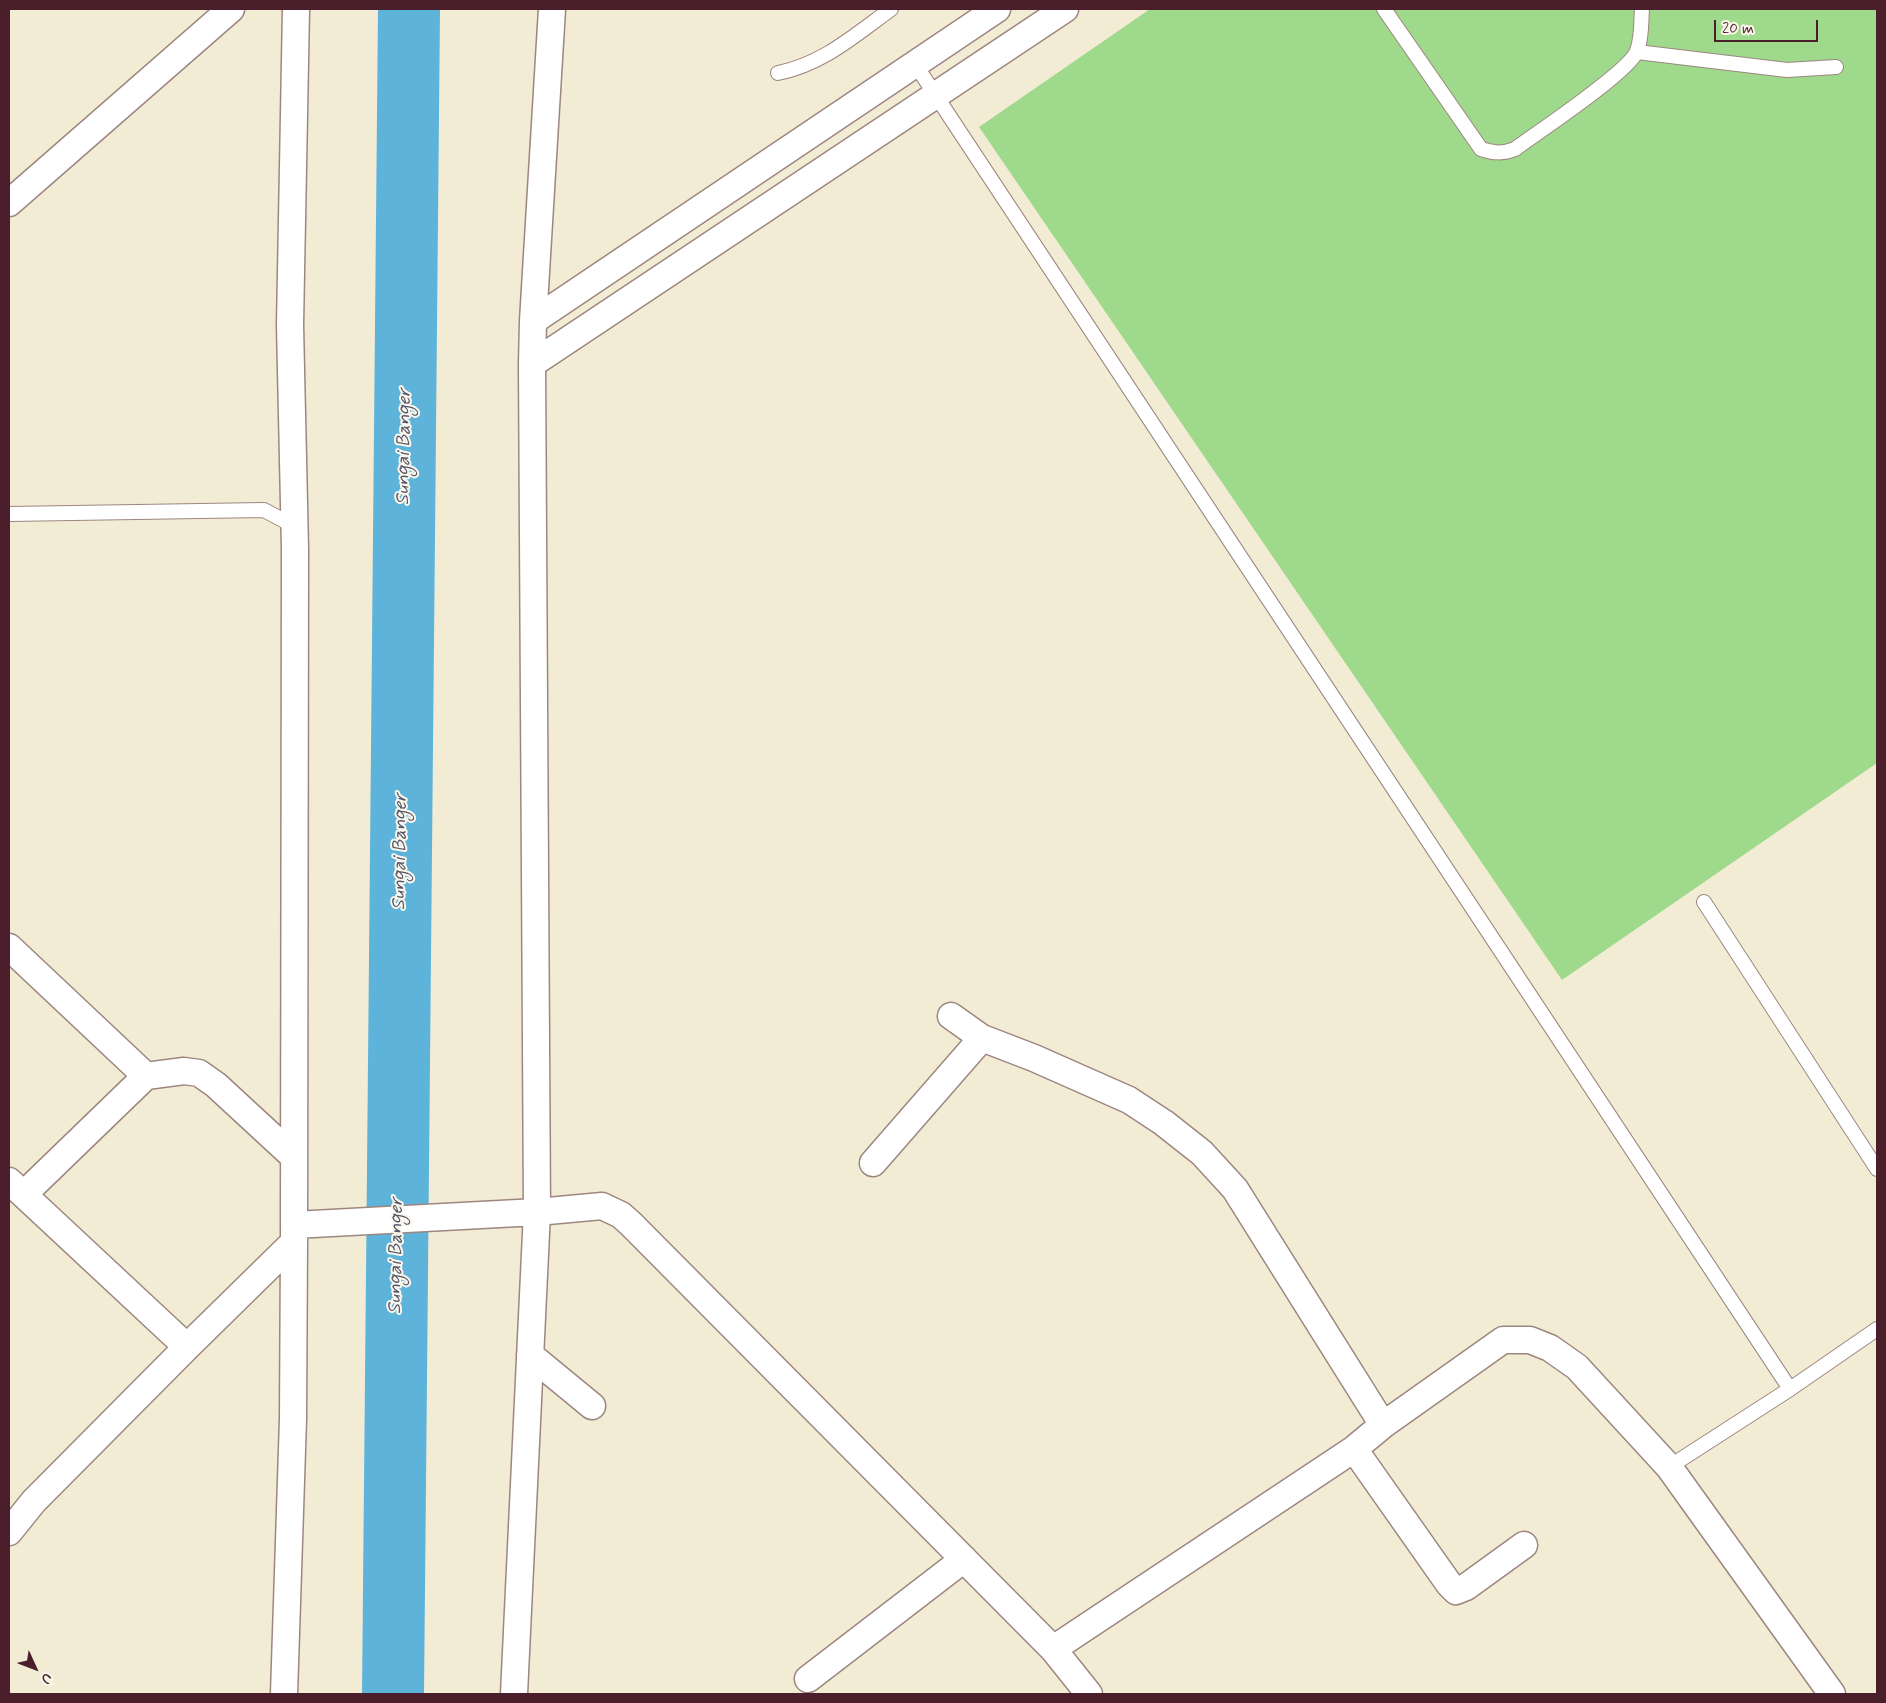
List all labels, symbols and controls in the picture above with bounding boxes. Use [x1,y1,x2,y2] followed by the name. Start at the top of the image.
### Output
[1716,10,1820,42] scale bar
[1722,19,1754,39] text: 20 m
[393,389,417,505] water label: Sungai Banger
[389,794,413,910] water label: Sungai Banger
[385,1198,409,1314] water label: Sungai Banger
[10,1643,60,1693] north arrow
[36,1669,56,1688] text: U

